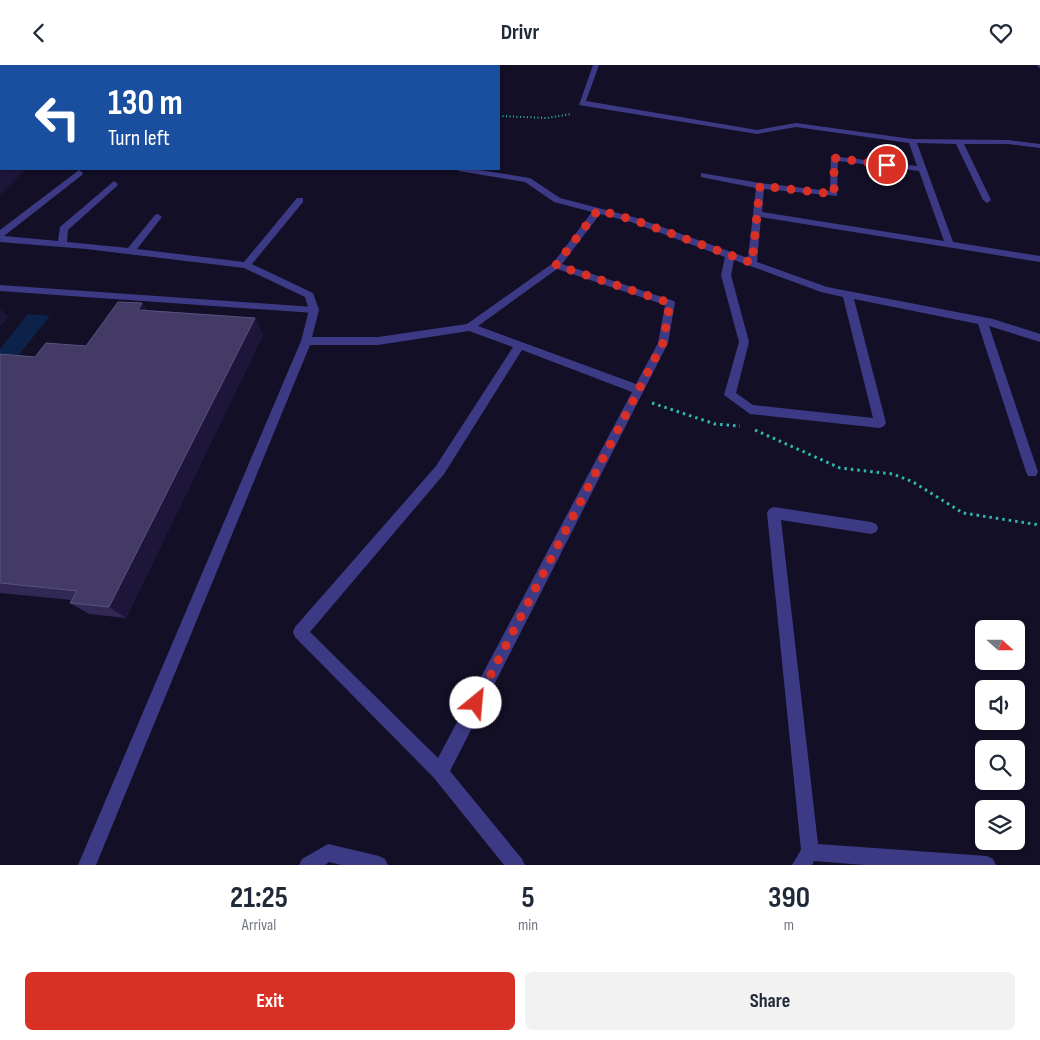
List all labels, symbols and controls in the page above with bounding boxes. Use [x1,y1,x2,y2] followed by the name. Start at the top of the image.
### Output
[25,19,53,47] icon: back
[501,19,539,46] text: Drivr
[987,19,1015,47] icon: heart
[108,82,183,125] text: 130 m
[25,85,90,150] icon: left
[108,125,170,152] text: Turn left
[866,144,908,186] pin
[873,151,901,179] icon: arrive
[975,620,1025,670] north arrow
[975,620,1025,850] map controls
[449,676,501,728] position arrow
[975,680,1025,730] button: sound
[975,740,1025,790] button: search
[975,800,1025,850] button: layers
[230,880,288,916] text: 21:25
[521,880,535,916] text: 5
[768,880,810,916] text: 390
[242,916,276,935] text: Arrival
[518,916,538,935] text: min
[784,916,794,935] text: m
[25,972,515,1030] button: Exit
[525,972,1015,1030] button: Share

